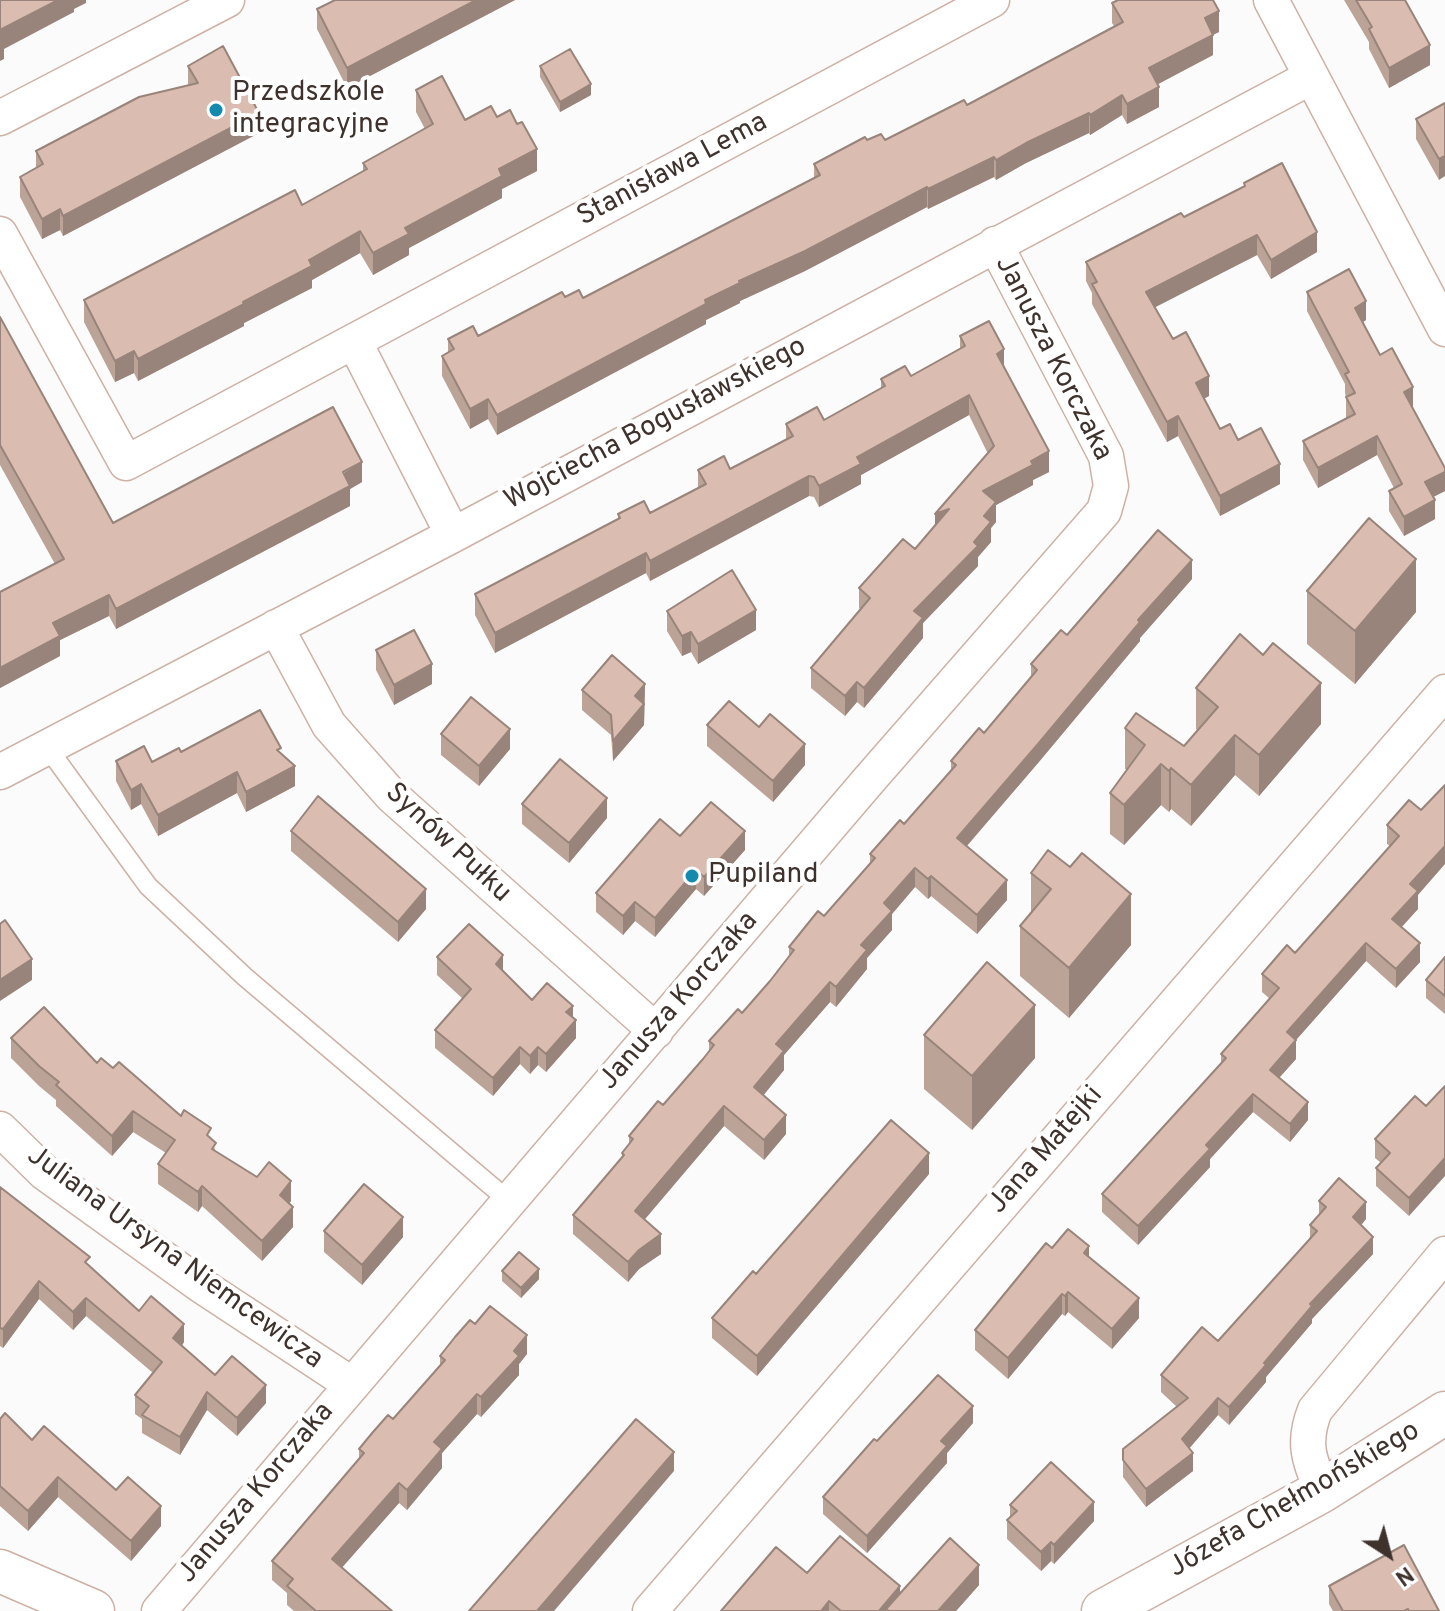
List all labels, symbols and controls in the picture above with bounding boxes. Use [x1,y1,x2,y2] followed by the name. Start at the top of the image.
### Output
[232,77,389,143] place label: Przedszkole integracyjne
[207,101,225,119] marker: Przedszkole integracyjne
[572,107,774,235] street label: Stanisława Lema
[986,251,1118,467] street label: Janusza Korczaka
[500,331,812,519] street label: Wojciecha Bogusławskiego
[377,777,517,911] street label: Synów Pułku
[708,859,818,893] place label: Pupiland
[683,867,701,885] marker: Pupiland
[593,906,767,1098] street label: Janusza Korczaka
[982,1080,1112,1222] street label: Jana Matejki
[19,1140,329,1378] street label: Juliana Ursyna Niemcewicza
[172,1397,342,1591] street label: Janusza Korczaka
[1164,1415,1426,1587] street label: Józefa Chełmońskiego
[1349,1515,1429,1595] north arrow
[1389,1559,1418,1590] text: N

